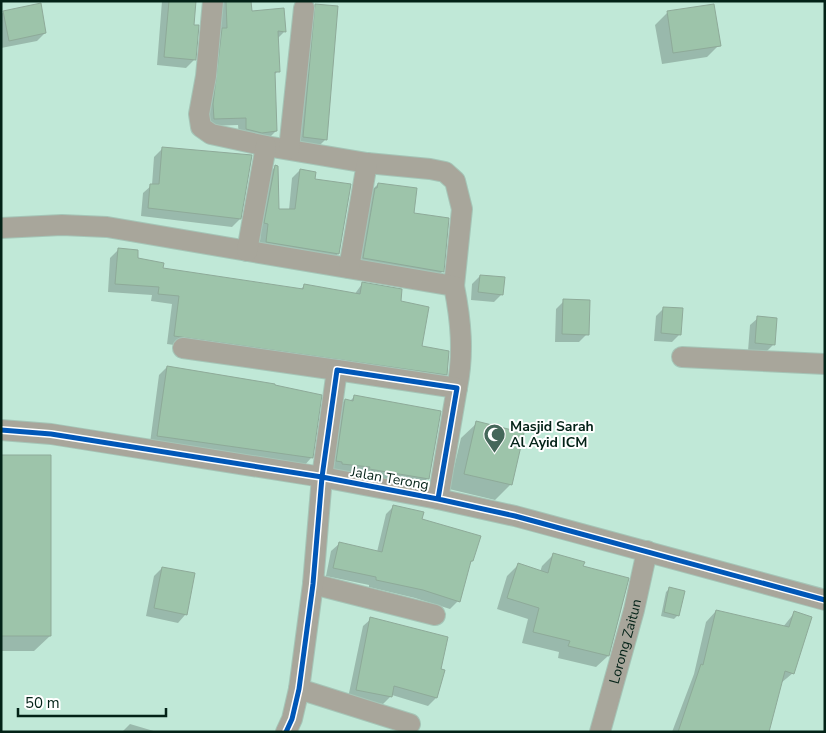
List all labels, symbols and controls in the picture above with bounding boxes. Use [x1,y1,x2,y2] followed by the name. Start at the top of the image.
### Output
[510,417,594,452] place label: Masjid Sarah Al Ayid ICM
[482,422,506,453] mosque icon: Masjid Sarah Al Ayid ICM
[349,462,430,495] street label: Jalan Terong
[605,597,646,686] street label: Lorong Zaitun
[18,686,165,718] scale bar
[25,693,60,713] text: 50 m

